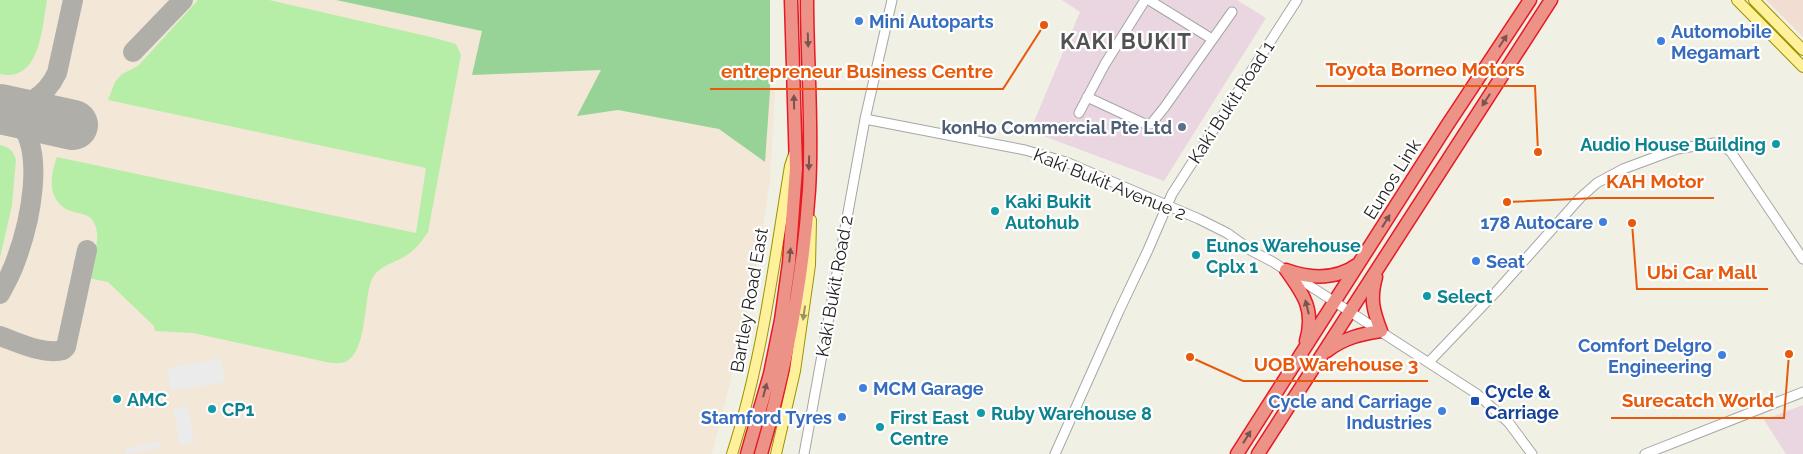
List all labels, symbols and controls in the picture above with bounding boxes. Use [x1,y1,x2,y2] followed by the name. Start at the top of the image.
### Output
[869,11,994,32] place label: Mini Autoparts
[853,15,865,27] marker: Mini Autoparts
[1671,21,1772,63] place label: Automobile Megamart
[1060,28,1192,54] district label: KAKI BUKIT
[804,32,812,48] one-way arrow
[1498,34,1508,47] one-way arrow
[1655,35,1667,47] marker: Automobile Megamart
[1184,37,1279,167] street label: Kaki Bukit Road 1
[1316,52,1535,86] callout: Toyota Borneo Motors
[710,55,1003,89] callout: entrepreneur Business Centre
[1325,58,1525,80] text: Toyota Borneo Motors
[721,60,993,82] text: entrepreneur Business Centre
[1482,93,1491,107] one-way arrow
[790,94,798,110] one-way arrow
[941,117,1172,138] place label: konHo Commercial Pte Ltd
[1176,121,1188,133] marker: konHo Commercial Pte Ltd
[1580,134,1766,155] place label: Audio House Building
[1359,135,1425,223] street label: Eunos Link
[1770,138,1782,150] marker: Audio House Building
[1031,144,1189,224] street label: Kaki Bukit Avenue 2
[805,155,813,171] one-way arrow
[1596,164,1714,198] callout: KAH Motor
[1606,170,1705,192] text: KAH Motor
[1005,191,1091,233] place label: Kaki Bukit Autohub
[989,205,1001,217] marker: Kaki Bukit Autohub
[1481,212,1593,233] place label: 178 Autocare
[811,214,857,358] street label: Kaki Bukit Road 2
[1381,215,1391,228] one-way arrow
[1597,216,1609,228] marker: 178 Autocare
[726,226,772,374] street label: Bartley Road East
[1206,235,1361,277] place label: Eunos Warehouse Cplx 1
[786,246,794,262] one-way arrow
[1190,249,1202,261] marker: Eunos Warehouse Cplx 1
[1486,251,1525,272] place label: Seat
[1470,255,1482,267] marker: Seat
[1637,255,1768,289] callout: Ubi Car Mall
[1647,261,1758,283] text: Ubi Car Mall
[1437,286,1492,307] place label: Select
[1421,290,1433,302] marker: Select
[1303,299,1311,315] one-way arrow
[799,305,807,321] one-way arrow
[1578,335,1712,377] place label: Comfort Delgro Engineering
[1243,347,1428,381] callout: UOB Warehouse 3
[1716,349,1728,361] marker: Comfort Delgro Engineering
[1254,353,1418,375] text: UOB Warehouse 3
[873,378,984,399] place label: MCM Garage
[1485,381,1559,423] place label: Cycle & Carriage
[857,382,869,394] marker: MCM Garage
[761,383,769,398] one-way arrow
[1611,384,1784,418] callout: Surecatch World
[127,389,167,410] place label: AMC
[1622,389,1774,411] text: Surecatch World
[1268,391,1432,433] place label: Cycle and Carriage Industries
[111,393,123,405] marker: AMC
[1469,395,1481,407] marker: Cycle & Carriage
[222,399,255,420] place label: CP1
[206,403,218,415] marker: CP1
[991,403,1152,424] place label: Ruby Warehouse 8
[1436,405,1448,417] marker: Cycle and Carriage Industries
[701,407,832,428] place label: Stamford Tyres
[890,407,969,449] place label: First East Centre
[975,407,987,419] marker: Ruby Warehouse 8
[836,411,848,423] marker: Stamford Tyres
[874,421,886,433] marker: First East Centre
[1243,430,1252,444] one-way arrow

